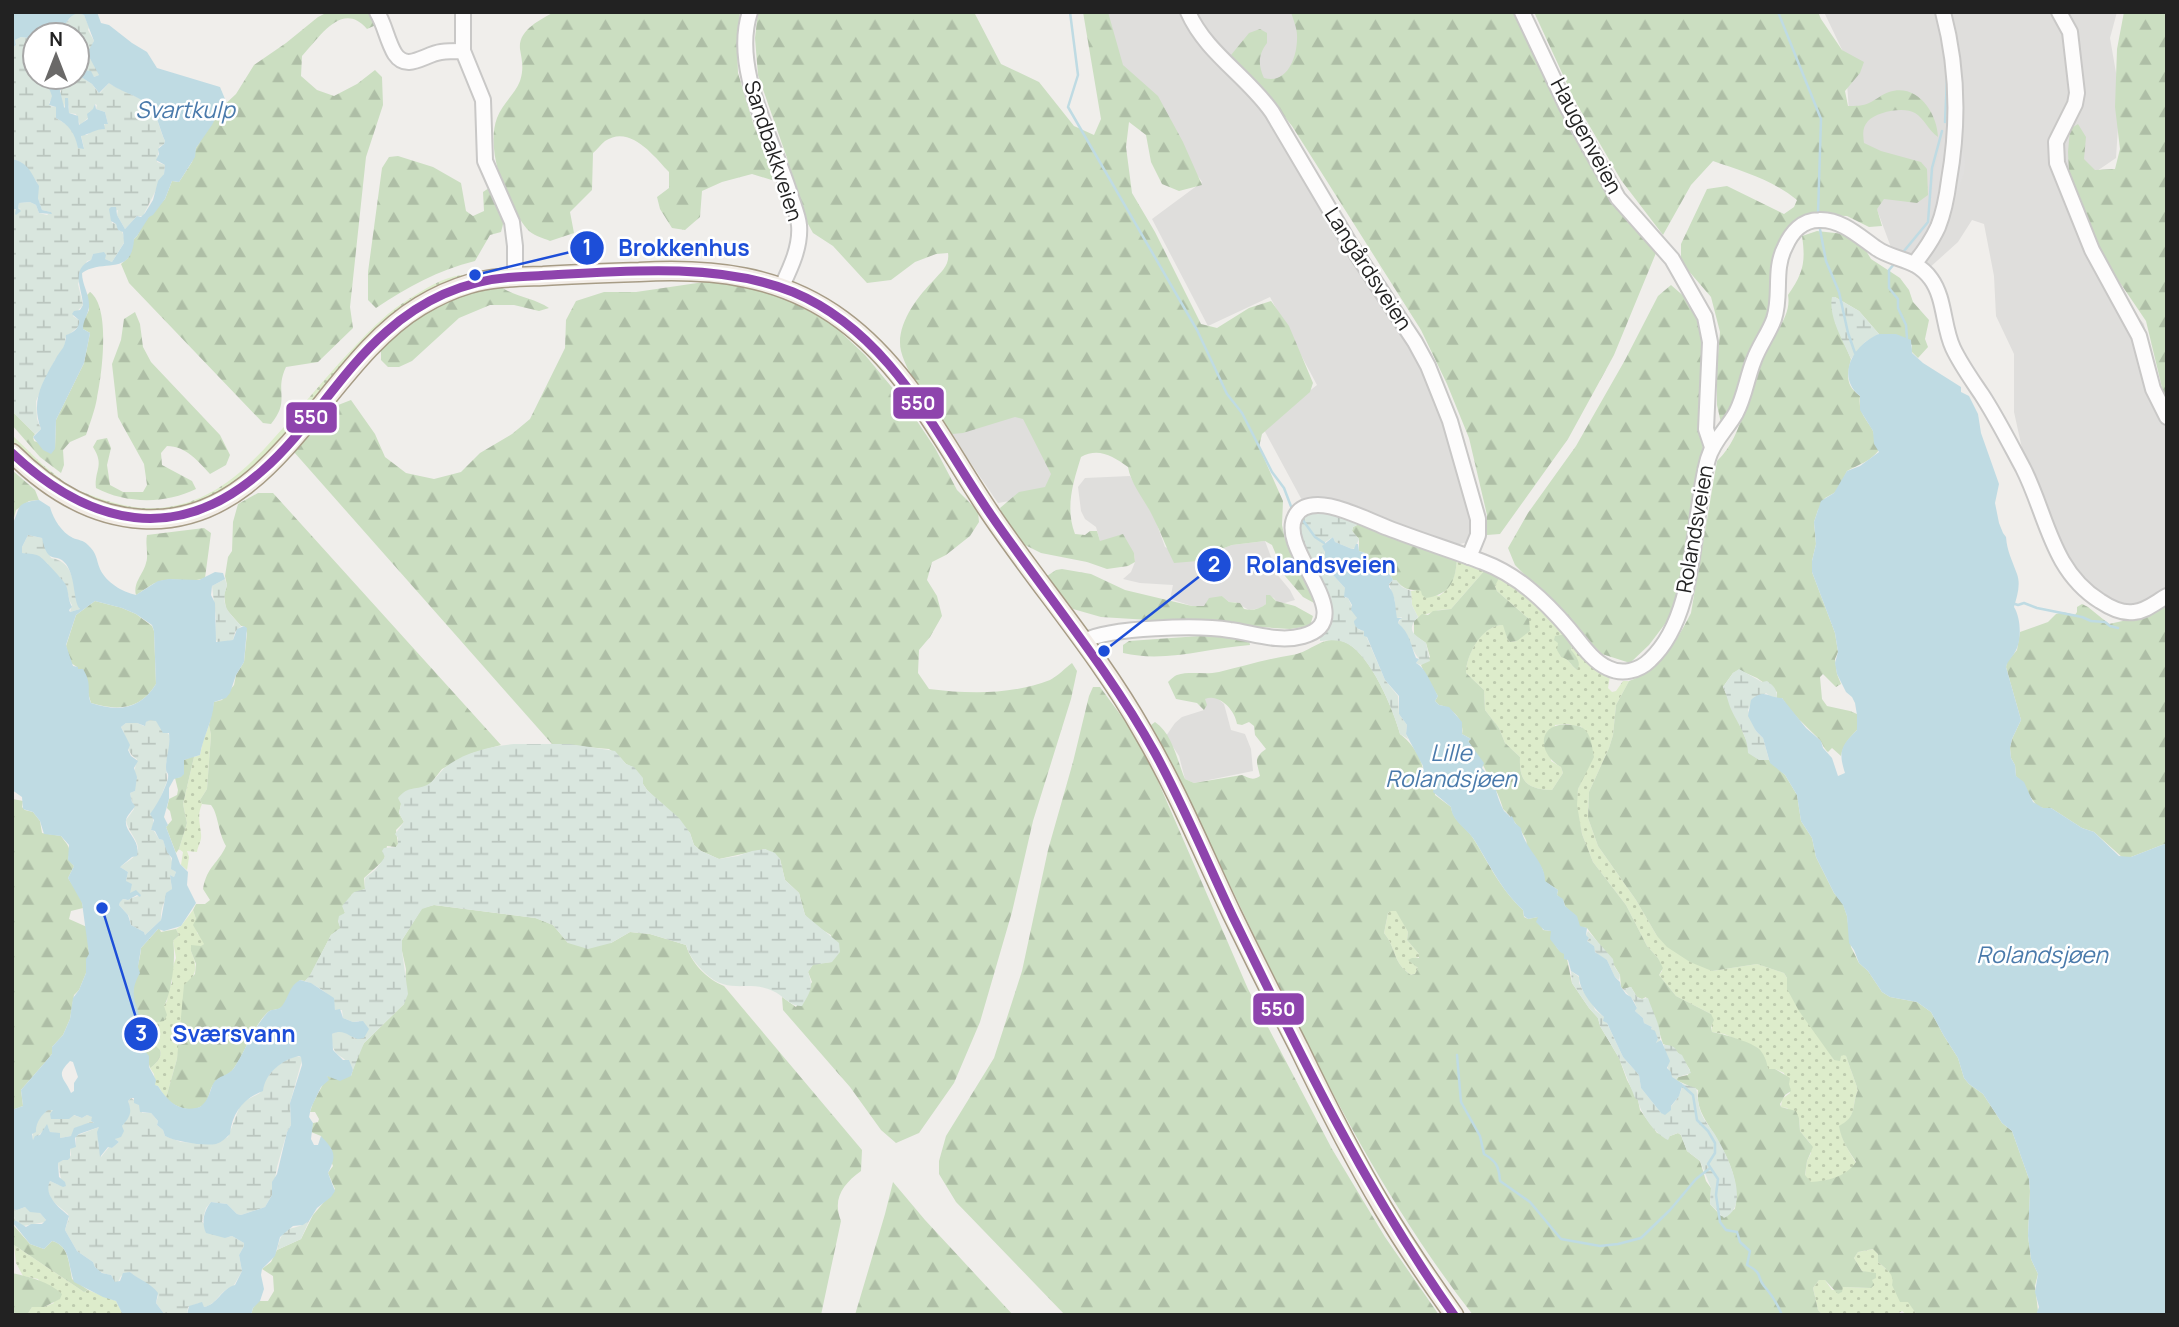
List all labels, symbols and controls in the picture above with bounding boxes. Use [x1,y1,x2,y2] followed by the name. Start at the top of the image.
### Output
[21,21,91,91] north arrow
[49,26,63,52] text: N
[1545,73,1629,198] street label: Haugenveien
[738,77,810,225] street label: Sandbakkveien
[135,93,236,125] water label: Svartkulp
[1319,202,1419,335] street label: Langårdsveien
[570,226,764,270] callout: Brokkenhus
[618,231,750,263] text: Brokkenhus
[582,233,592,261] text: 1
[892,386,945,420] line badge: 550
[901,390,935,416] text: 550
[285,401,338,434] line badge: 550
[294,404,328,430] text: 550
[1669,463,1719,595] street label: Rolandsveien
[1197,543,1410,587] callout: Rolandsveien
[1246,548,1396,580] text: Rolandsveien
[1208,550,1220,578] text: 2
[1385,736,1518,794] water label: Lille Rolandsjøen
[1976,938,2109,970] water label: Rolandsjøen
[1252,992,1305,1026] line badge: 550
[1261,996,1295,1022] text: 550
[124,1012,310,1056] callout: Sværsvann
[172,1017,296,1049] text: Sværsvann
[135,1019,147,1047] text: 3

